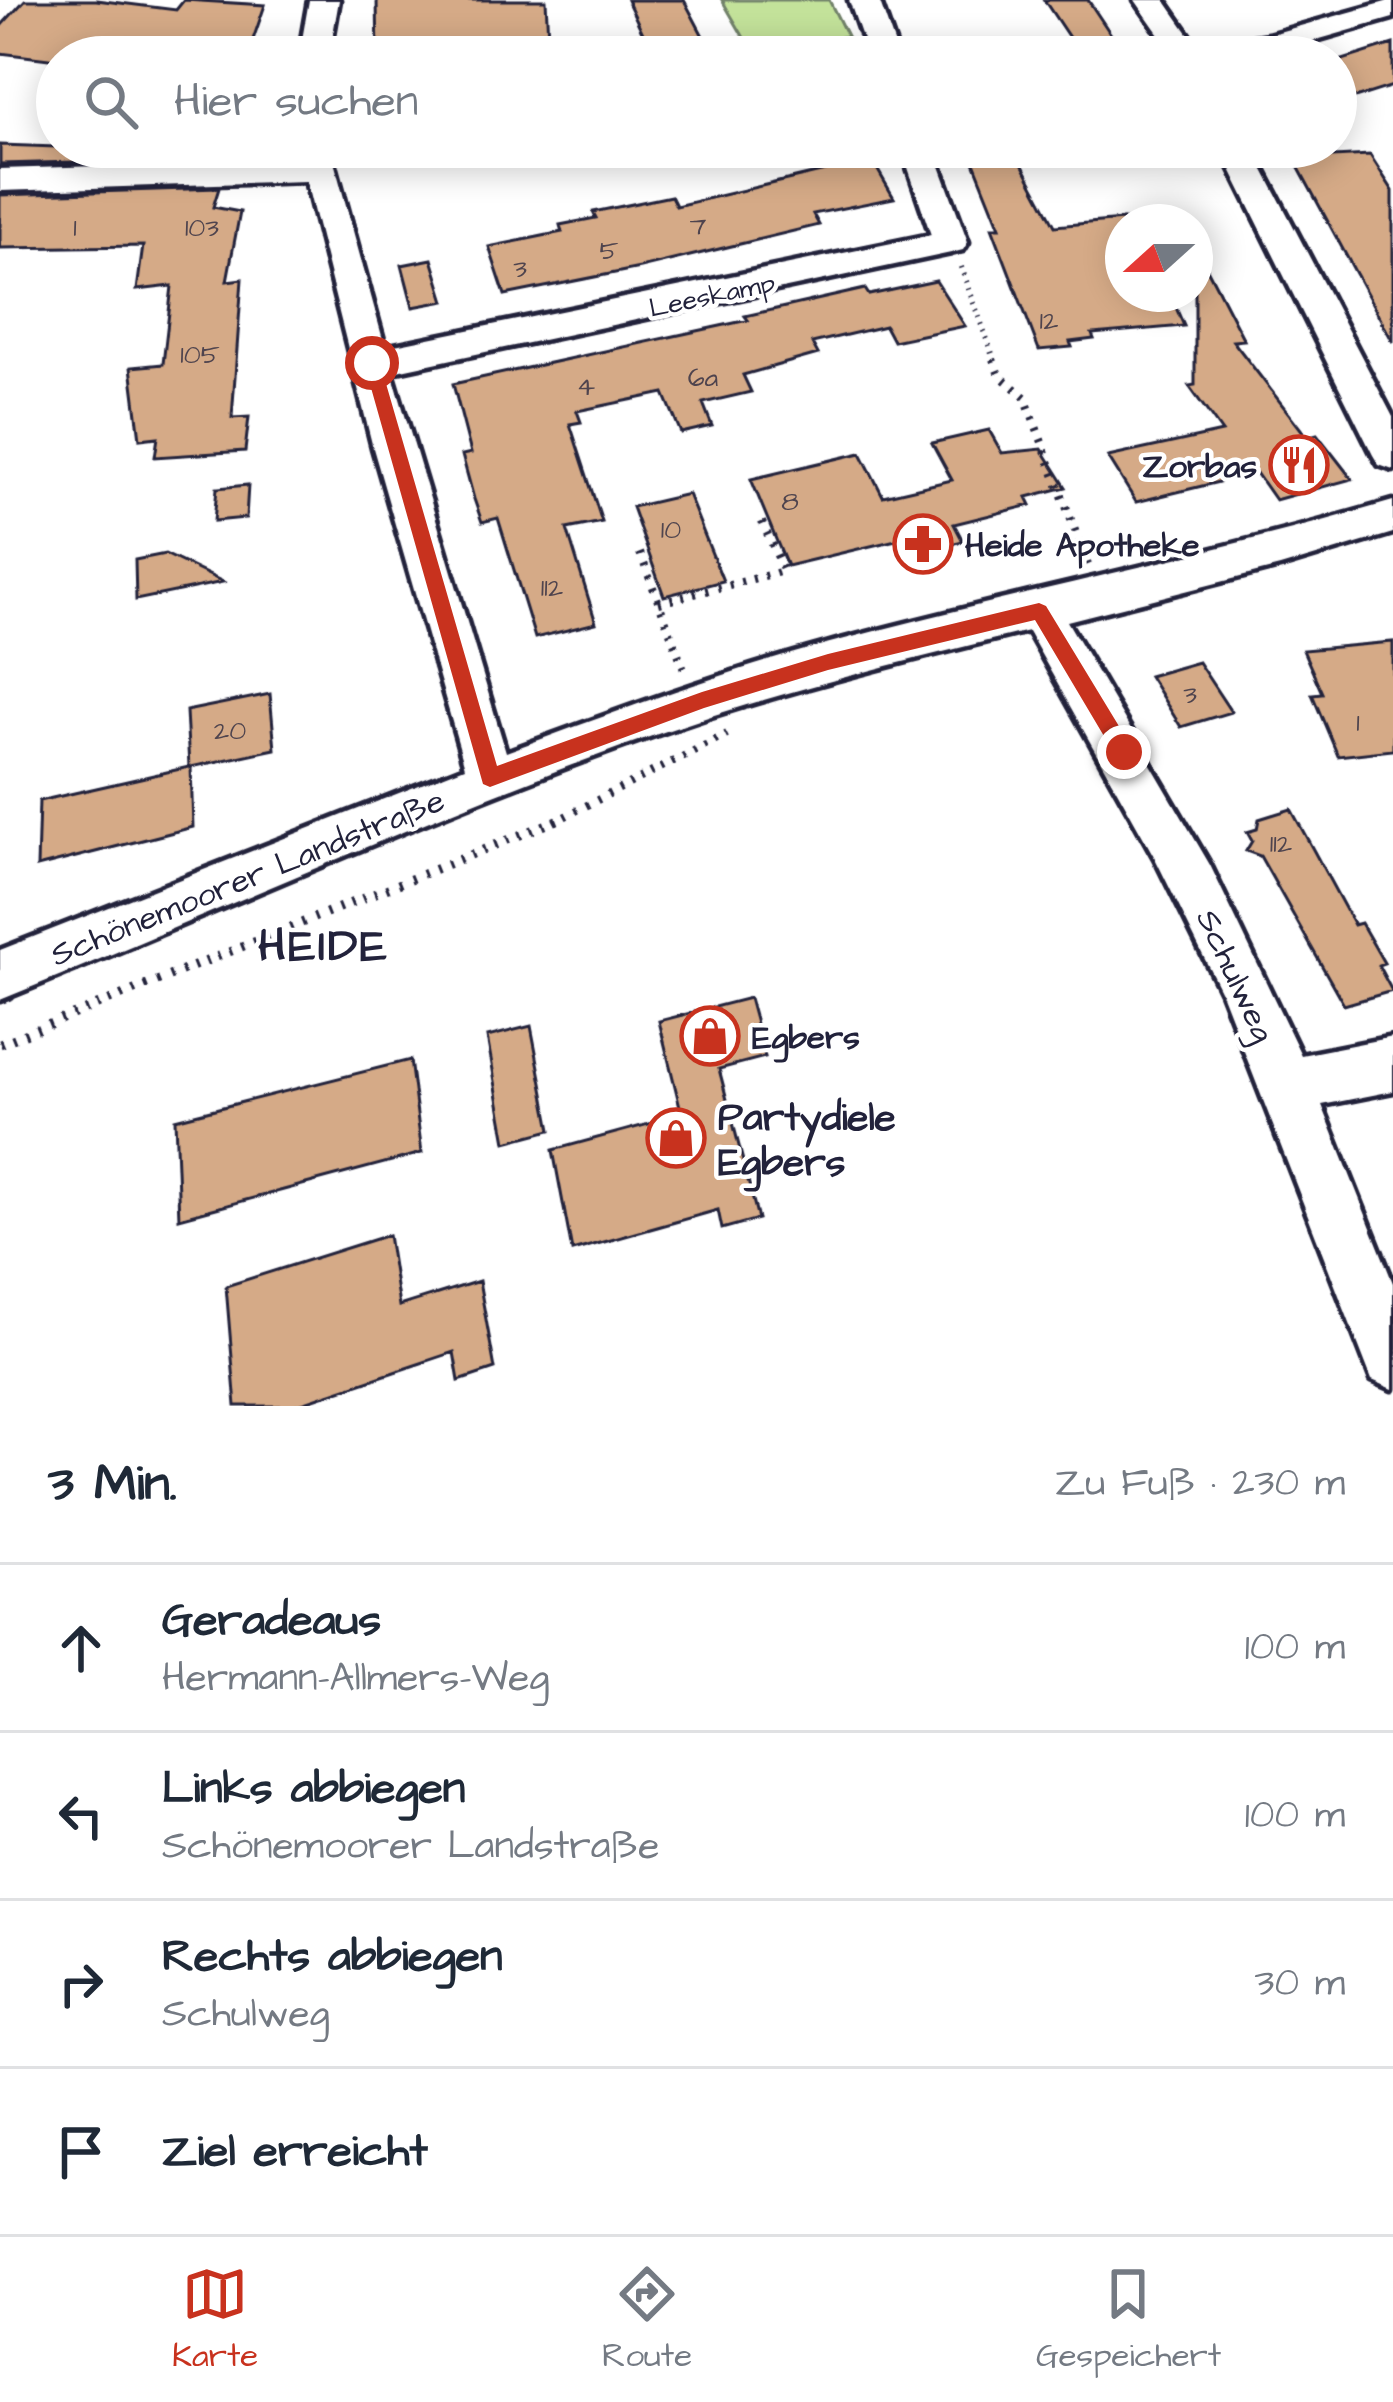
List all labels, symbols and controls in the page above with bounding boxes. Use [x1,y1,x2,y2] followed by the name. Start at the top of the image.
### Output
[36,36,1357,168] search box
[78,69,144,135] icon: search
[174,71,418,133] text: Hier suchen
[1105,204,1213,312] north arrow
[690,207,707,245] house number: 7
[73,209,77,247] house number: 1
[185,209,219,247] house number: 103
[599,232,619,270] house number: 5
[513,250,527,288] house number: 3
[646,264,779,328] street label: Leeskamp
[1040,302,1059,340] house number: 12
[180,336,220,374] house number: 105
[345,336,399,390] route start
[688,359,719,397] house number: 6a
[577,368,595,406] house number: 4
[1268,434,1330,496] restaurant icon: Zorbas
[1142,444,1257,490] place label: Zorbas
[781,483,799,521] house number: 8
[661,511,681,549] house number: 10
[892,513,954,575] pharmacy icon: Heide Apotheke
[965,523,1200,569] place label: Heide Apotheke
[541,569,564,607] house number: 112
[1183,676,1197,714] house number: 3
[1356,704,1360,742] house number: 1
[214,712,246,750] house number: 20
[1097,725,1151,779] route end
[44,778,452,978] street label: Schönemoorer Landstraße
[1270,825,1293,863] house number: 112
[1183,902,1286,1051] street label: Schulweg
[258,916,390,978] district label: HEIDE
[679,1005,741,1067] shop icon: Egbers
[752,1015,860,1063] place label: Egbers
[718,1092,896,1192] place label: Partydiele Egbers
[645,1107,707,1169] shop icon: Partydiele Egbers
[48,1449,177,1520] text: 3 Min.
[1055,1457,1345,1511] text: Zu Fuß · 230 m
[162,1590,381,1652] text: Geradeaus
[48,1615,114,1681] icon: ahead
[1245,1621,1345,1675] text: 100 m
[162,1652,549,1706] text: Hermann-Allmers-Weg
[162,1758,465,1820] text: Links abbiegen
[48,1783,114,1849] icon: left
[1245,1789,1345,1843] text: 100 m
[162,1820,659,1874] text: Schönemoorer Landstraße
[162,1926,503,1988] text: Rechts abbiegen
[48,1951,114,2017] icon: right
[1255,1957,1345,2011] text: 30 m
[162,1988,330,2042] text: Schulweg
[48,2119,114,2185] icon: arrive
[162,2121,428,2183] text: Ziel erreicht
[172,2261,258,2379] tab: Karte
[602,2261,692,2379] tab: Route
[1036,2261,1221,2379] tab: Gespeichert

